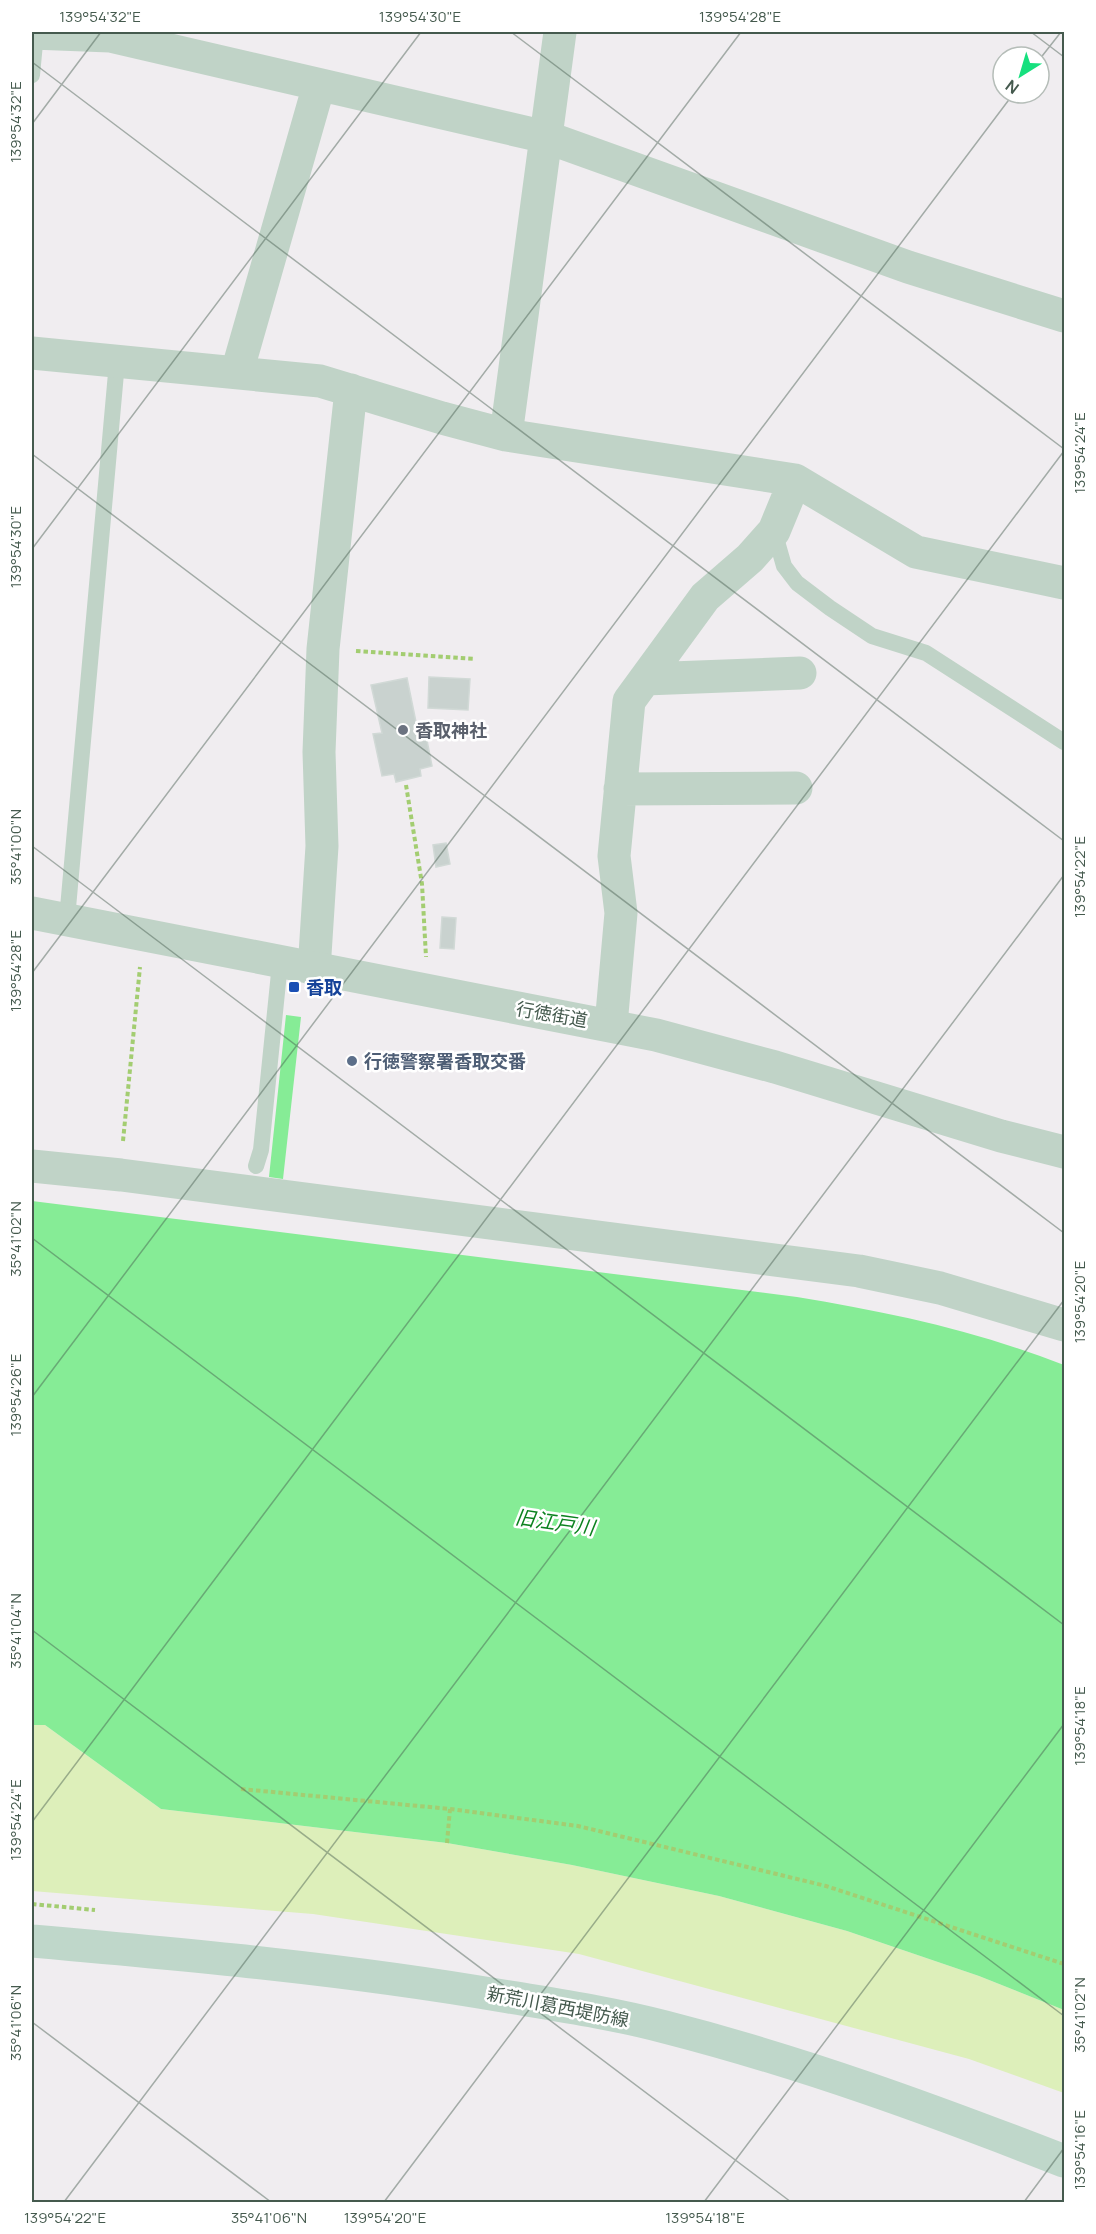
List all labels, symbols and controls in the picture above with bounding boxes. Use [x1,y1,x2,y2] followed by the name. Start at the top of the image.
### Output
[59,6,141,27] text: 139°54'32"E
[379,6,461,27] text: 139°54'30"E
[699,6,781,27] text: 139°54'28"E
[991,45,1051,105] north arrow
[1001,75,1023,99] text: N
[5,81,26,163] text: 139°54'32"E
[1069,412,1090,494] text: 139°54'24"E
[5,506,26,588] text: 139°54'30"E
[415,718,487,742] place label: 香取神社
[396,723,410,737] marker: 香取神社
[5,809,26,885] text: 35°41'00"N
[1069,836,1090,918] text: 139°54'22"E
[5,930,26,1012] text: 139°54'28"E
[306,975,342,999] place label: 香取
[287,980,301,994] marker: 香取
[514,996,590,1032] street label: 行徳街道
[364,1049,526,1073] place label: 行徳警察署香取交番
[345,1054,359,1068] marker: 行徳警察署香取交番
[5,1201,26,1277] text: 35°41'02"N
[1069,1261,1090,1343] text: 139°54'20"E
[5,1354,26,1436] text: 139°54'26"E
[514,1503,598,1541] water label: 旧江戸川
[5,1593,26,1669] text: 35°41'04"N
[1069,1686,1090,1766] text: 139°54'18"E
[5,1779,26,1861] text: 139°54'24"E
[1069,1977,1090,2053] text: 35°41'02"N
[485,1980,631,2032] street label: 新荒川葛西堤防線
[5,1985,26,2061] text: 35°41'06"N
[1069,2110,1090,2190] text: 139°54'16"E
[24,2207,106,2228] text: 139°54'22"E
[231,2207,307,2228] text: 35°41'06"N
[344,2207,426,2228] text: 139°54'20"E
[665,2207,745,2228] text: 139°54'18"E

